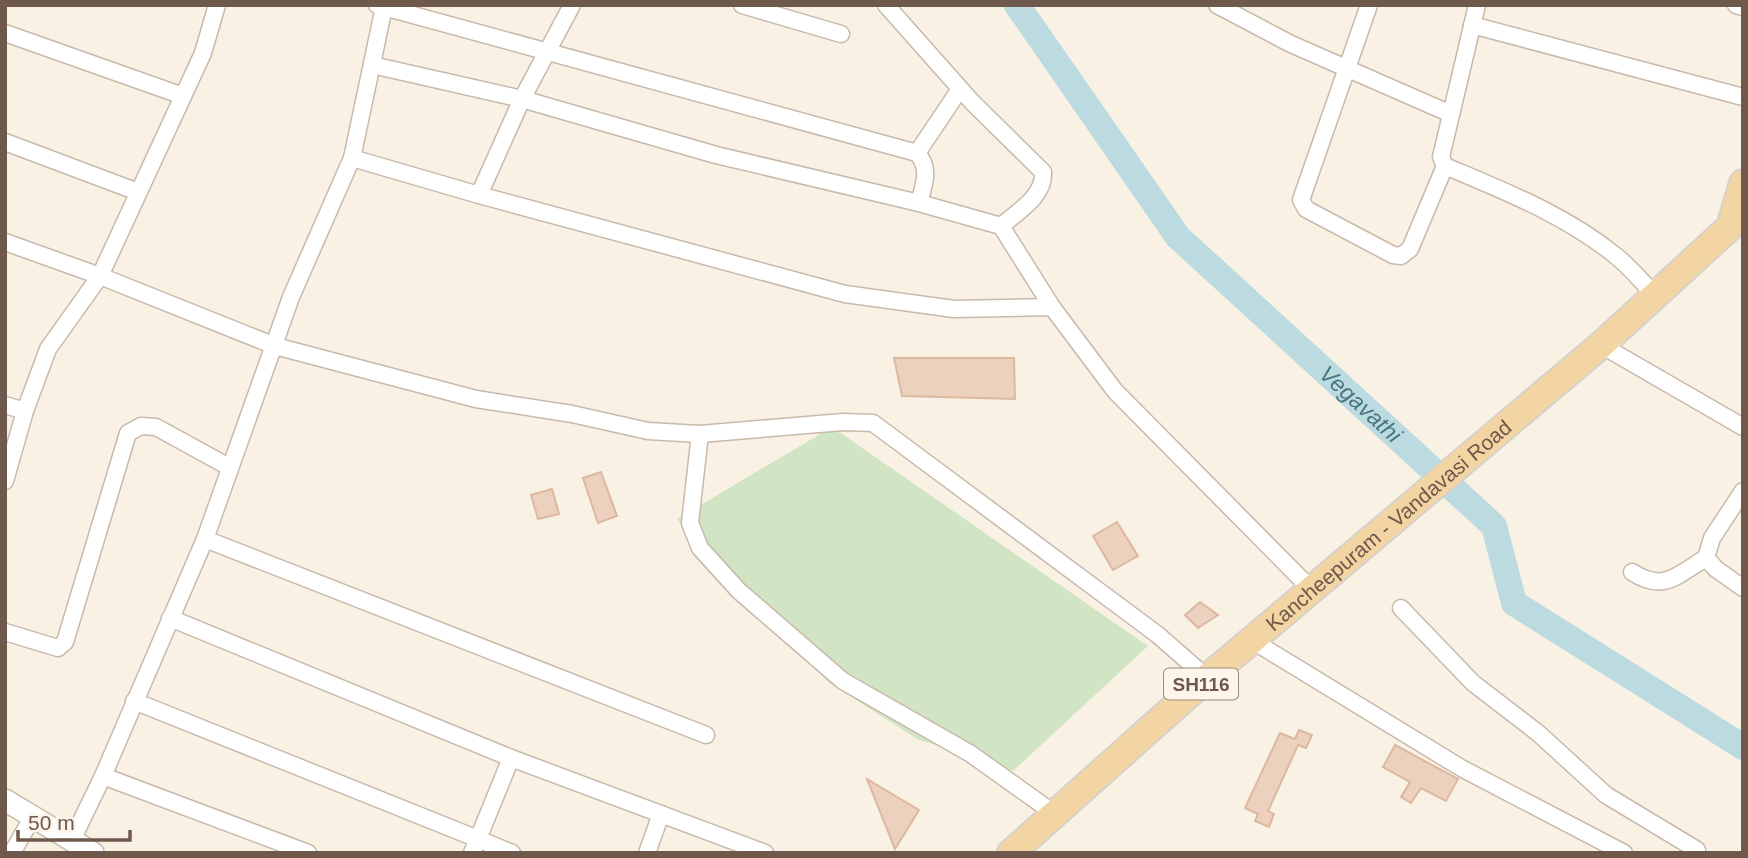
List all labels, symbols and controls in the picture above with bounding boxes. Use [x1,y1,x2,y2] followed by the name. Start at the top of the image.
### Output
[1314,360,1408,449] water label: Vegavathi
[1261,415,1515,635] street label: Kancheepuram - Vandavasi Road
[1164,668,1238,699] road number: SH116
[18,798,130,842] scale bar
[28,811,75,834] text: 50 m

